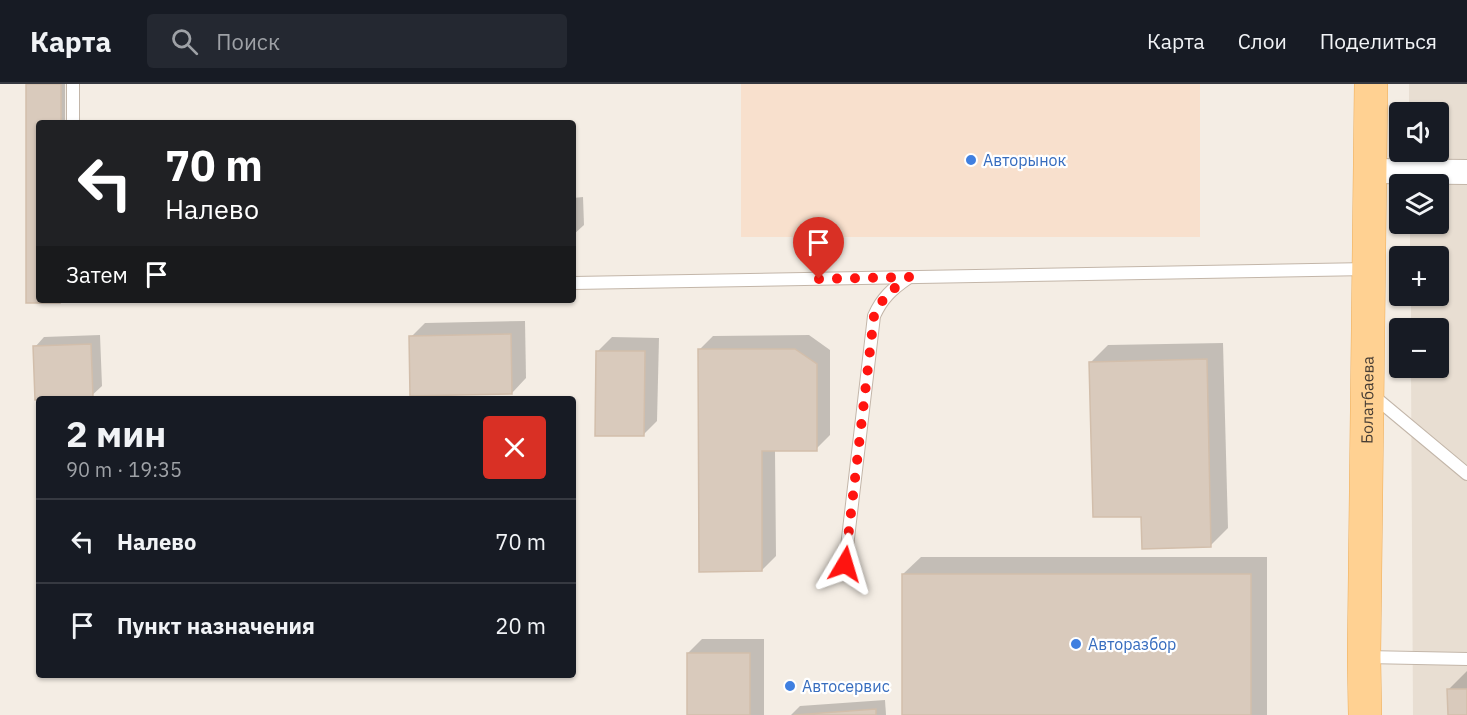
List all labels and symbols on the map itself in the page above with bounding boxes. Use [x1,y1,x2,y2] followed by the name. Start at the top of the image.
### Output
[983,150,1067,170] place label: Авторынок
[964,153,978,167] marker: Авторынок
[793,217,844,279] pin
[1357,355,1378,444] street label: Болатбаева
[813,532,877,596] position arrow
[1088,634,1176,654] place label: Авторазбор
[1069,637,1083,651] marker: Авторазбор
[802,676,890,696] place label: Автосервис
[783,679,797,693] marker: Автосервис

